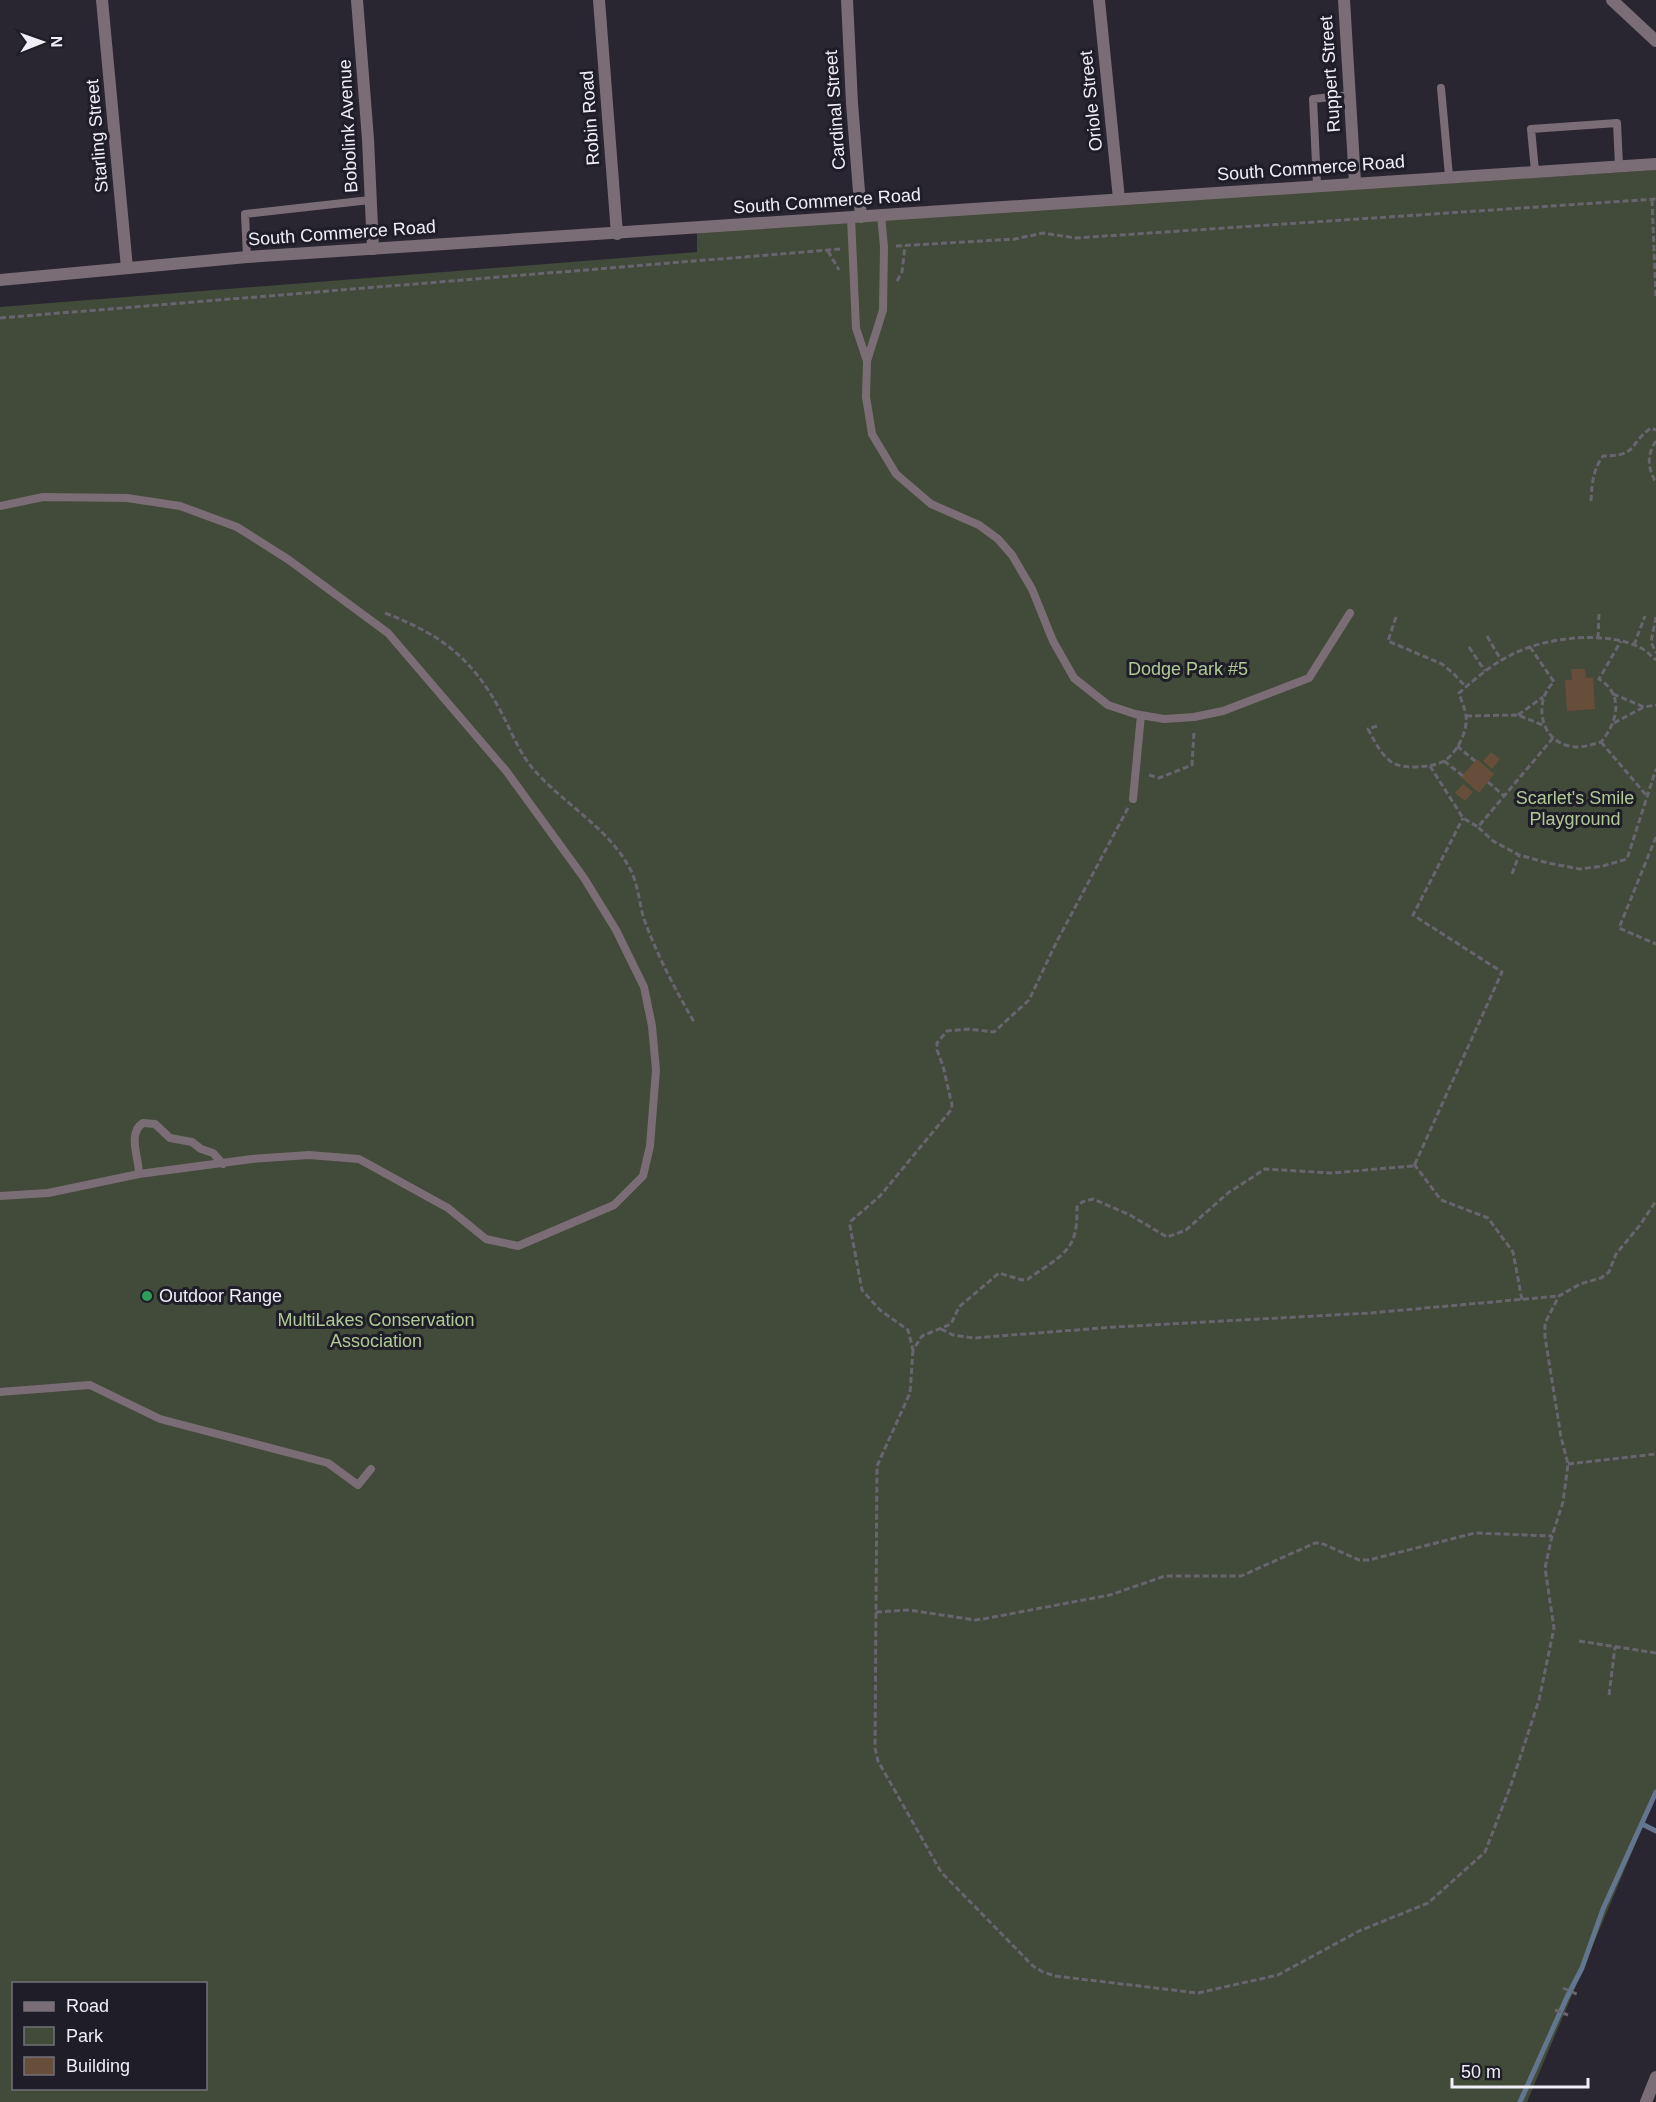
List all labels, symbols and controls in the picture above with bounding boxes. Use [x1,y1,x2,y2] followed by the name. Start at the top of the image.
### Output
[12,12,72,72] north arrow
[1316,15,1344,133] street label: Ruppert Street
[48,36,65,48] text: N
[821,49,849,171] street label: Cardinal Street
[1076,50,1106,152] street label: Oriole Street
[335,59,361,193] street label: Bobolink Avenue
[577,70,603,166] street label: Robin Road
[82,78,112,194] street label: Starling Street
[1216,151,1406,185] street label: South Commerce Road
[732,184,922,218] street label: South Commerce Road
[247,216,437,250] street label: South Commerce Road
[1128,659,1248,679] park label: Dodge Park #5
[1516,788,1634,829] park label: Scarlet's Smile Playground
[159,1286,282,1306] place label: Outdoor Range
[140,1289,154,1303] marker: Outdoor Range
[277,1310,475,1351] park label: MultiLakes Conservation Association
[12,1982,207,2090] legend
[66,1996,109,2016] text: Road
[66,2026,104,2046] text: Park
[1452,2051,1588,2089] scale bar
[66,2056,130,2076] text: Building
[1461,2062,1501,2082] text: 50 m

